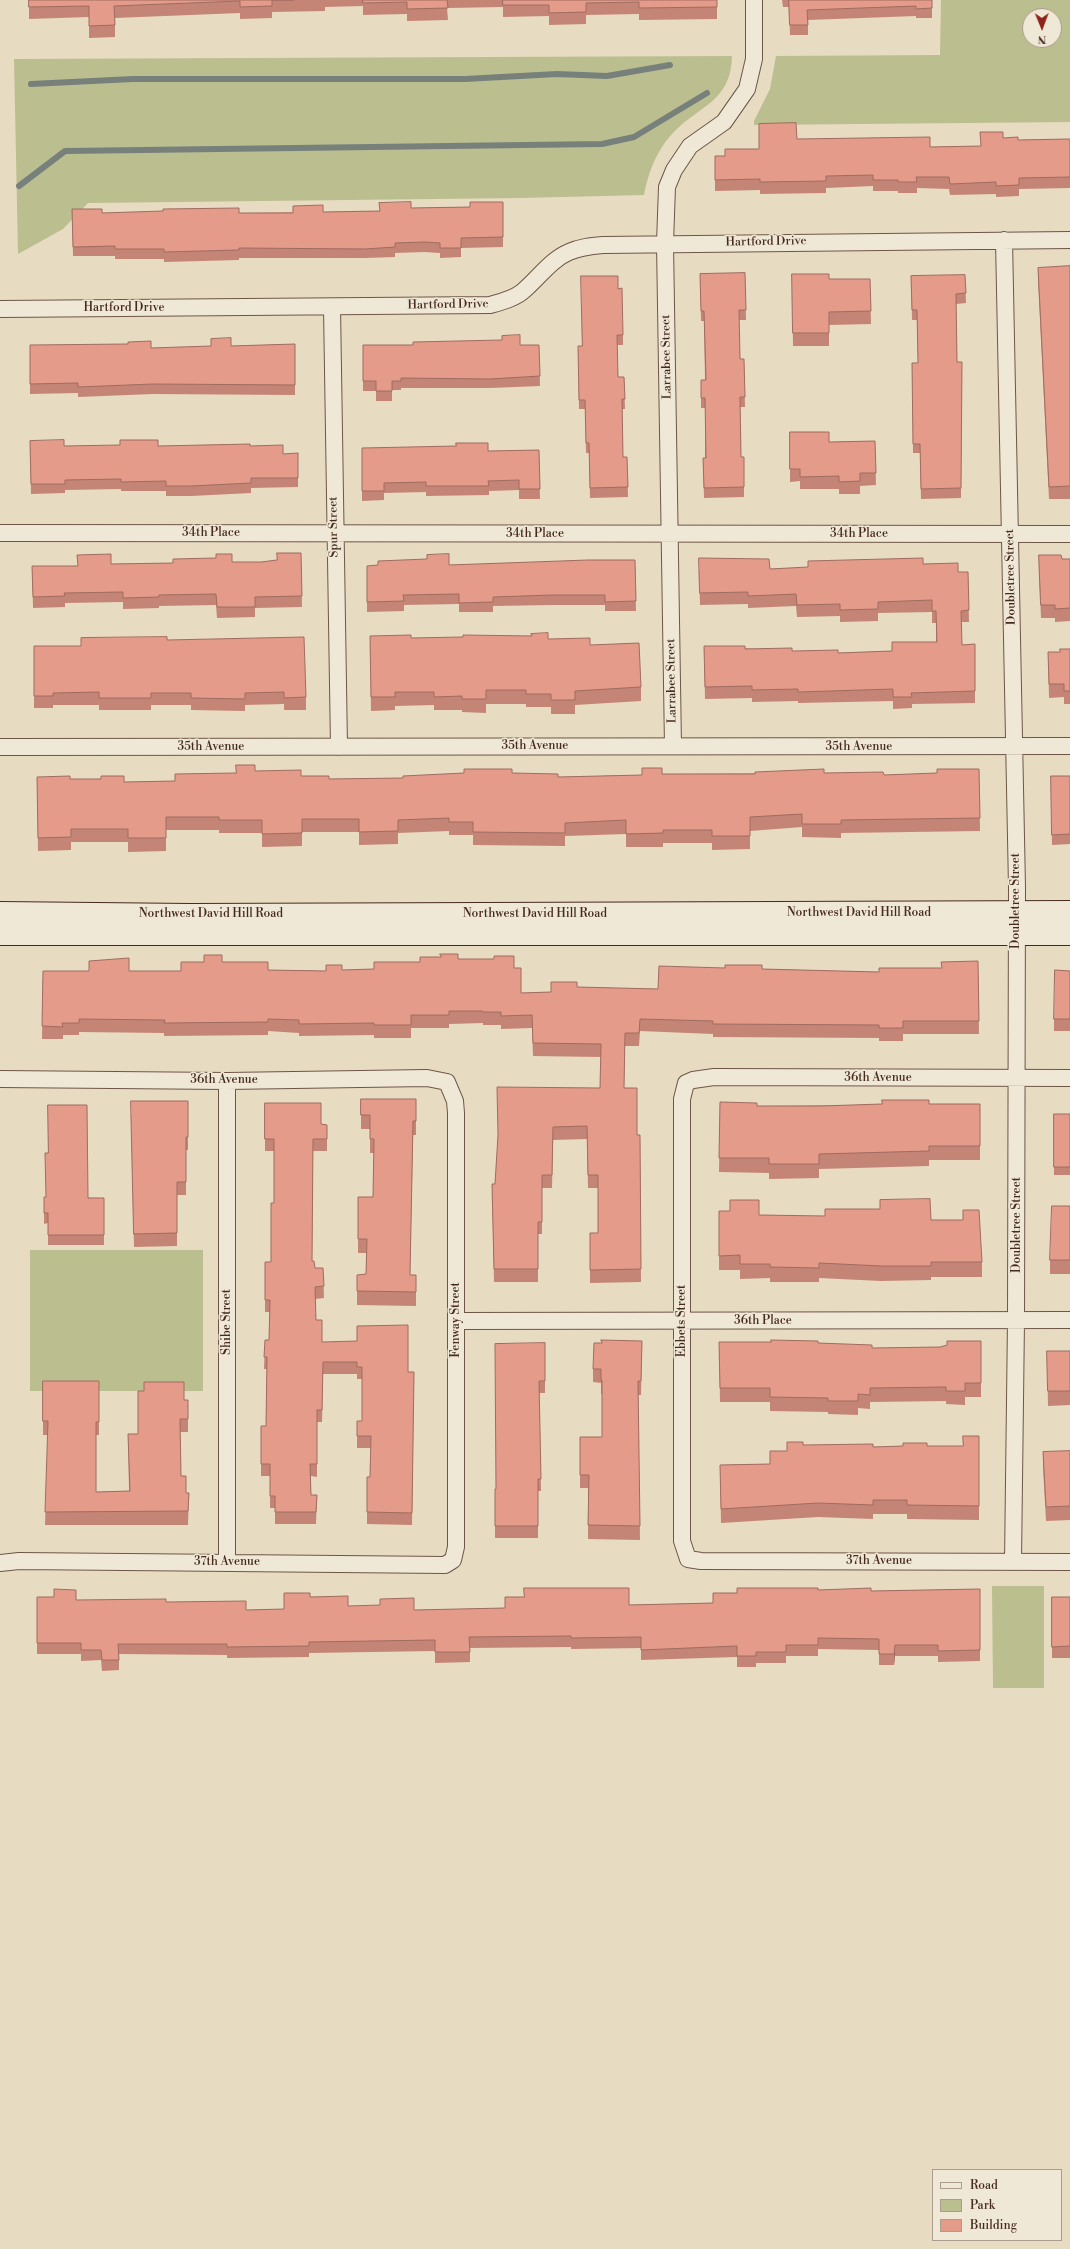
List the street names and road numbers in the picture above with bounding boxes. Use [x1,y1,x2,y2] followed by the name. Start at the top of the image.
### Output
[725,234,807,250] street label: Hartford Drive
[407,297,489,313] street label: Hartford Drive
[83,301,165,315] street label: Hartford Drive
[659,315,675,399] street label: Larrabee Street
[326,496,342,558] street label: Spur Street
[182,526,240,540] street label: 34th Place
[506,527,564,541] street label: 34th Place
[830,527,888,541] street label: 34th Place
[1003,529,1019,625] street label: Doubletree Street
[664,639,680,723] street label: Larrabee Street
[502,739,568,753] street label: 35th Avenue
[178,740,244,754] street label: 35th Avenue
[826,740,892,754] street label: 35th Avenue
[1009,853,1023,949] street label: Doubletree Street
[787,906,931,920] street label: Northwest David Hill Road
[139,907,283,921] street label: Northwest David Hill Road
[463,907,607,921] street label: Northwest David Hill Road
[844,1071,912,1085] street label: 36th Avenue
[190,1073,258,1087] street label: 36th Avenue
[1010,1177,1024,1273] street label: Doubletree Street
[449,1282,463,1358] street label: Fenway Street
[675,1285,689,1357] street label: Ebbets Street
[220,1289,234,1355] street label: Shibe Street
[734,1314,792,1328] street label: 36th Place
[846,1554,912,1568] street label: 37th Avenue
[194,1555,260,1569] street label: 37th Avenue

